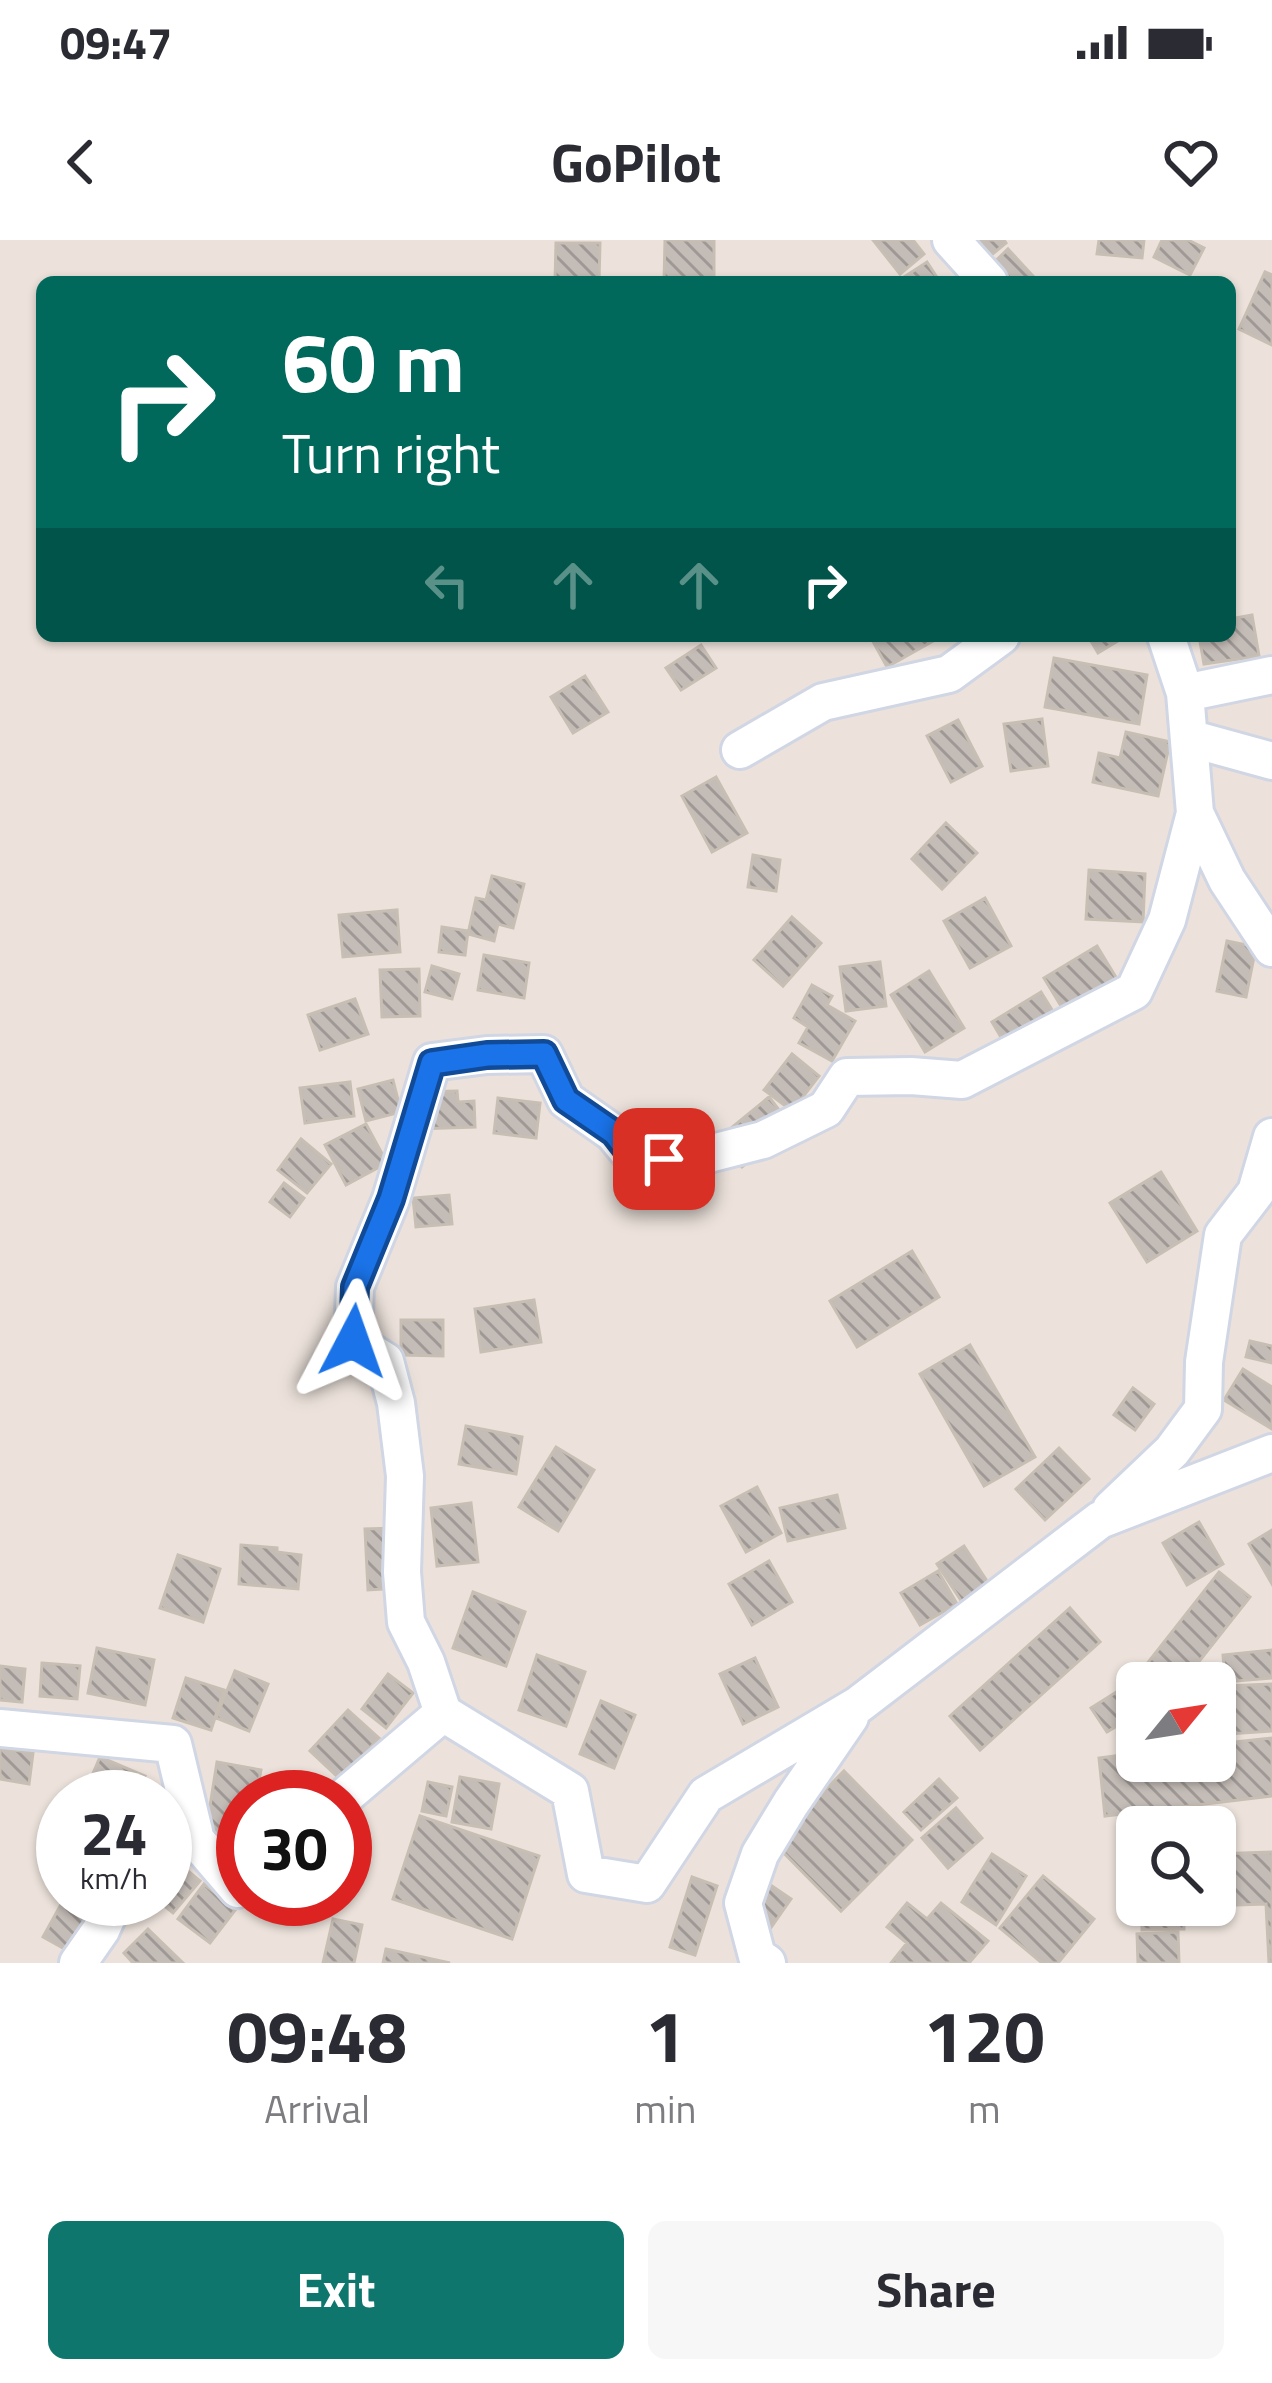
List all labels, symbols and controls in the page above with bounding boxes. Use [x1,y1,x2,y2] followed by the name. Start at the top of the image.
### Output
[60,8,172,76] text: 09:47
[551,121,721,203] text: GoPilot
[48,129,114,195] icon: back
[1158,129,1224,195] icon: heart
[282,297,465,425] text: 60 m
[84,324,240,480] icon: right
[282,412,500,494] text: Turn right
[414,552,480,618] icon: left
[540,552,606,618] icon: ahead
[666,552,732,618] icon: ahead
[792,552,858,618] icon: right
[613,1108,715,1210] pin
[631,1126,697,1192] icon: arrive
[290,1278,416,1404] position arrow
[1116,1662,1236,1782] north arrow
[1116,1662,1236,1926] map controls
[216,1770,372,1926] speed limit sign: 30
[80,1787,148,1878] text: 24
[1116,1806,1236,1926] button: search
[80,1855,148,1901] text: km/h
[227,1980,407,2090] text: 09:48
[645,1980,686,2090] text: 1
[924,1980,1045,2090] text: 120
[264,2079,370,2138] text: Arrival
[634,2079,696,2138] text: min
[968,2079,1000,2138] text: m
[48,2221,624,2359] button: Exit
[648,2221,1224,2359] button: Share

